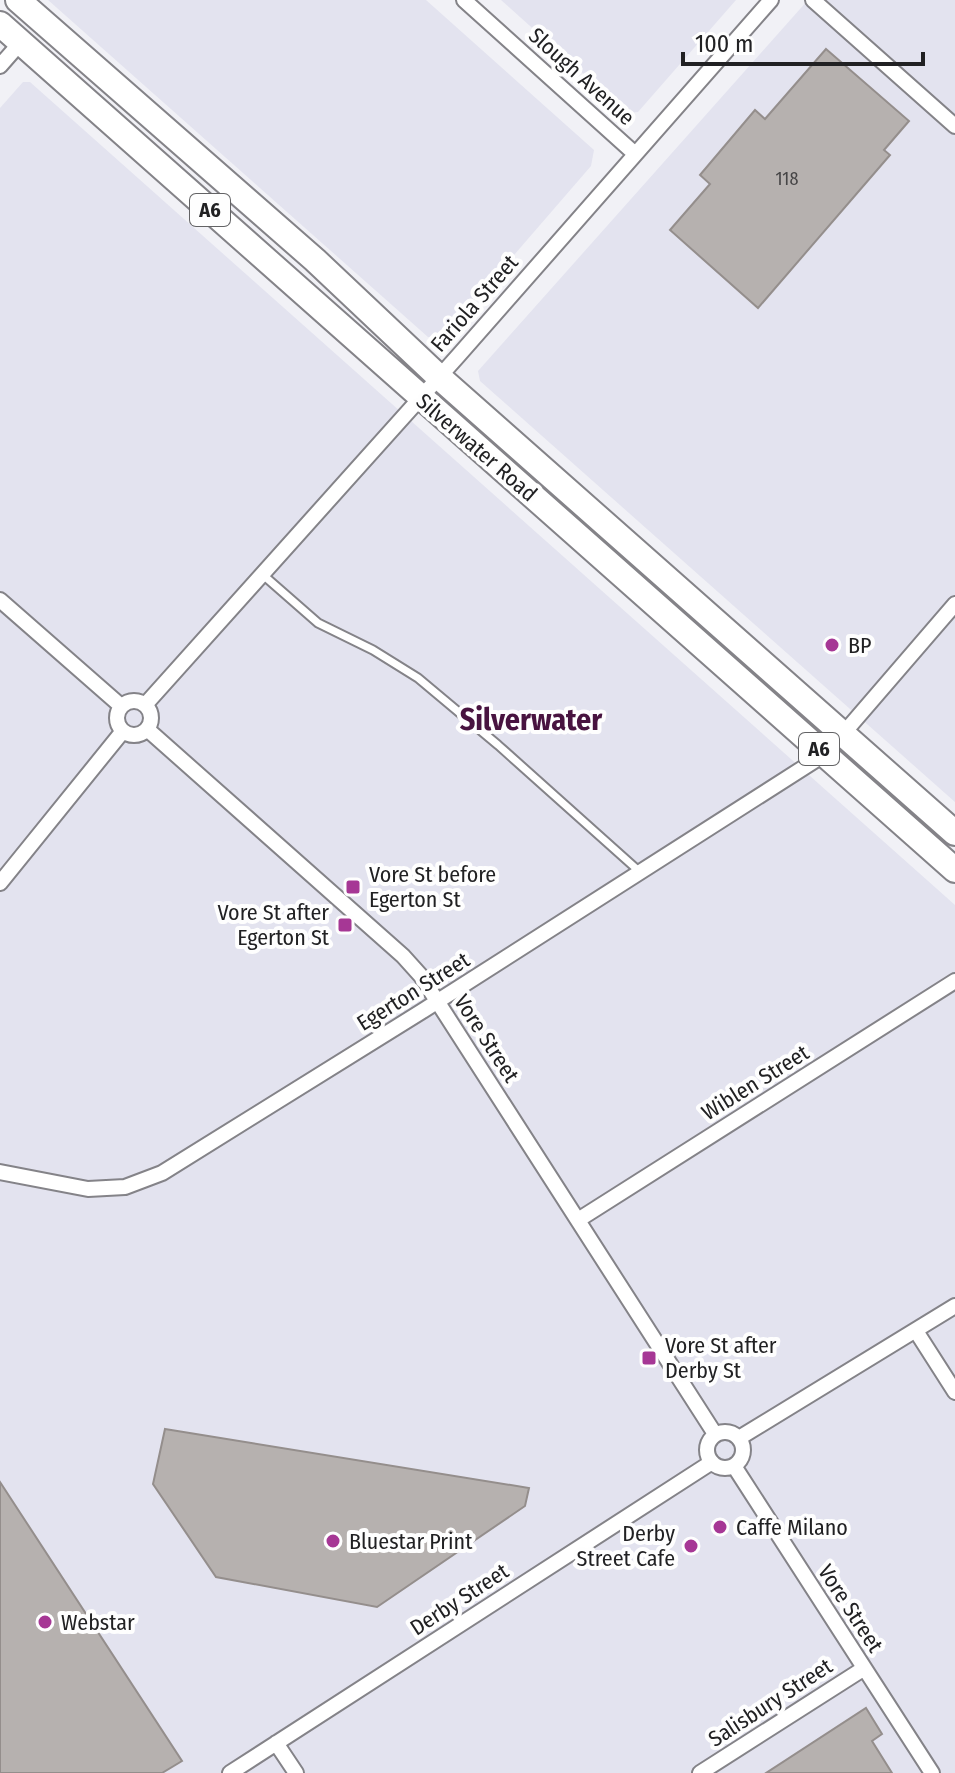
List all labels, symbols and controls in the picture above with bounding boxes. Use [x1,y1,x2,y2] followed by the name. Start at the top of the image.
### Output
[683,16,923,66] scale bar
[523,22,640,131] street label: Slough Avenue
[695,30,753,58] text: 100 m
[776,168,798,190] house number: 118
[190,194,230,226] road number: A6
[425,249,524,357] street label: Fariola Street
[411,388,543,507] street label: Silverwater Road
[848,632,872,659] place label: BP
[823,636,841,654] marker: BP
[460,702,603,738] district label: Silverwater
[799,733,839,765] road number: A6
[369,861,496,913] place label: Vore St before Egerton St
[344,878,362,896] marker: Vore St before Egerton St
[217,899,330,951] place label: Vore St after Egerton St
[336,916,354,934] marker: Vore St after Egerton St
[352,946,475,1037] street label: Egerton Street
[448,989,525,1088] street label: Vore Street
[697,1038,814,1126] street label: Wiblen Street
[665,1332,777,1384] place label: Vore St after Derby St
[640,1349,658,1367] marker: Vore St after Derby St
[736,1514,848,1541] place label: Caffe Milano
[711,1518,729,1536] marker: Caffe Milano
[577,1520,675,1572] place label: Derby Street Cafe
[349,1528,473,1555] place label: Bluestar Print
[324,1532,342,1550] marker: Bluestar Print
[682,1537,700,1555] marker: Derby Street Cafe
[405,1557,514,1641] street label: Derby Street
[812,1559,889,1658] street label: Vore Street
[61,1609,135,1636] place label: Webstar
[36,1613,54,1631] marker: Webstar
[703,1652,838,1752] street label: Salisbury Street

